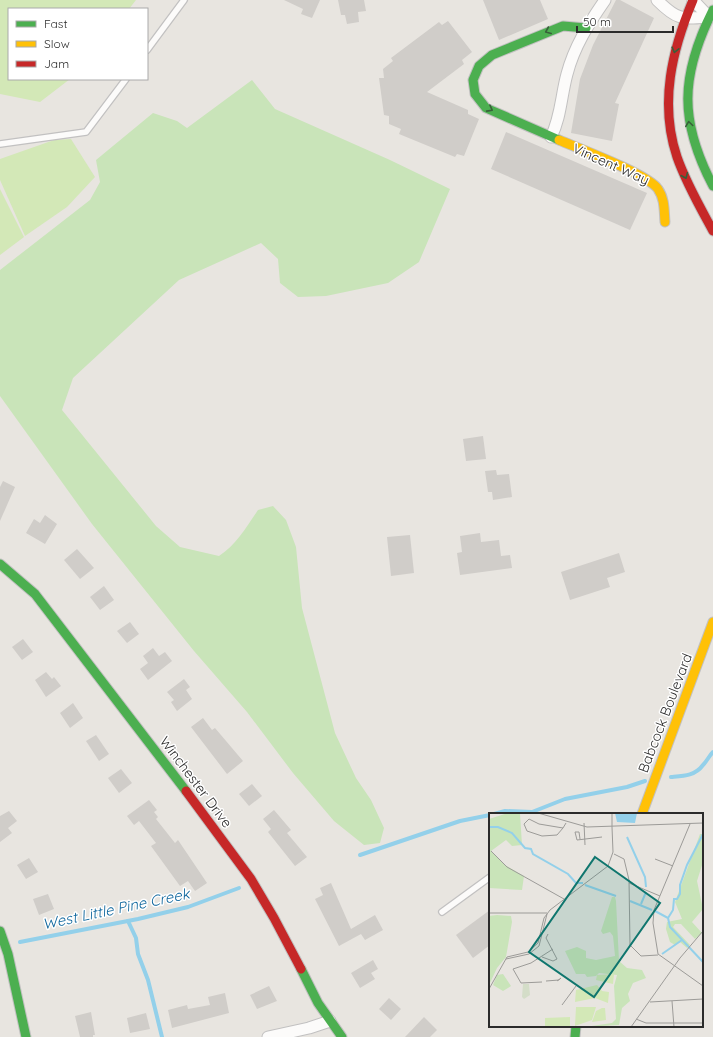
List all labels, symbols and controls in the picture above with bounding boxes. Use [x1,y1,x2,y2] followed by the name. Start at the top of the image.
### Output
[8,8,148,80] legend
[577,8,673,34] scale bar
[583,14,611,29] text: 50 m
[44,16,68,31] text: Fast
[545,27,552,35] one-way arrow
[44,36,70,51] text: Slow
[671,46,679,53] one-way arrow
[44,56,69,71] text: Jam
[486,104,493,112] one-way arrow
[685,121,694,127] one-way arrow
[570,139,652,189] street label: Vincent Way
[680,173,688,180] one-way arrow
[634,651,696,775] street label: Babcock Boulevard
[156,733,236,831] street label: Winchester Drive
[489,813,703,1027] inset map
[41,883,193,933] water label: West Little Pine Creek

